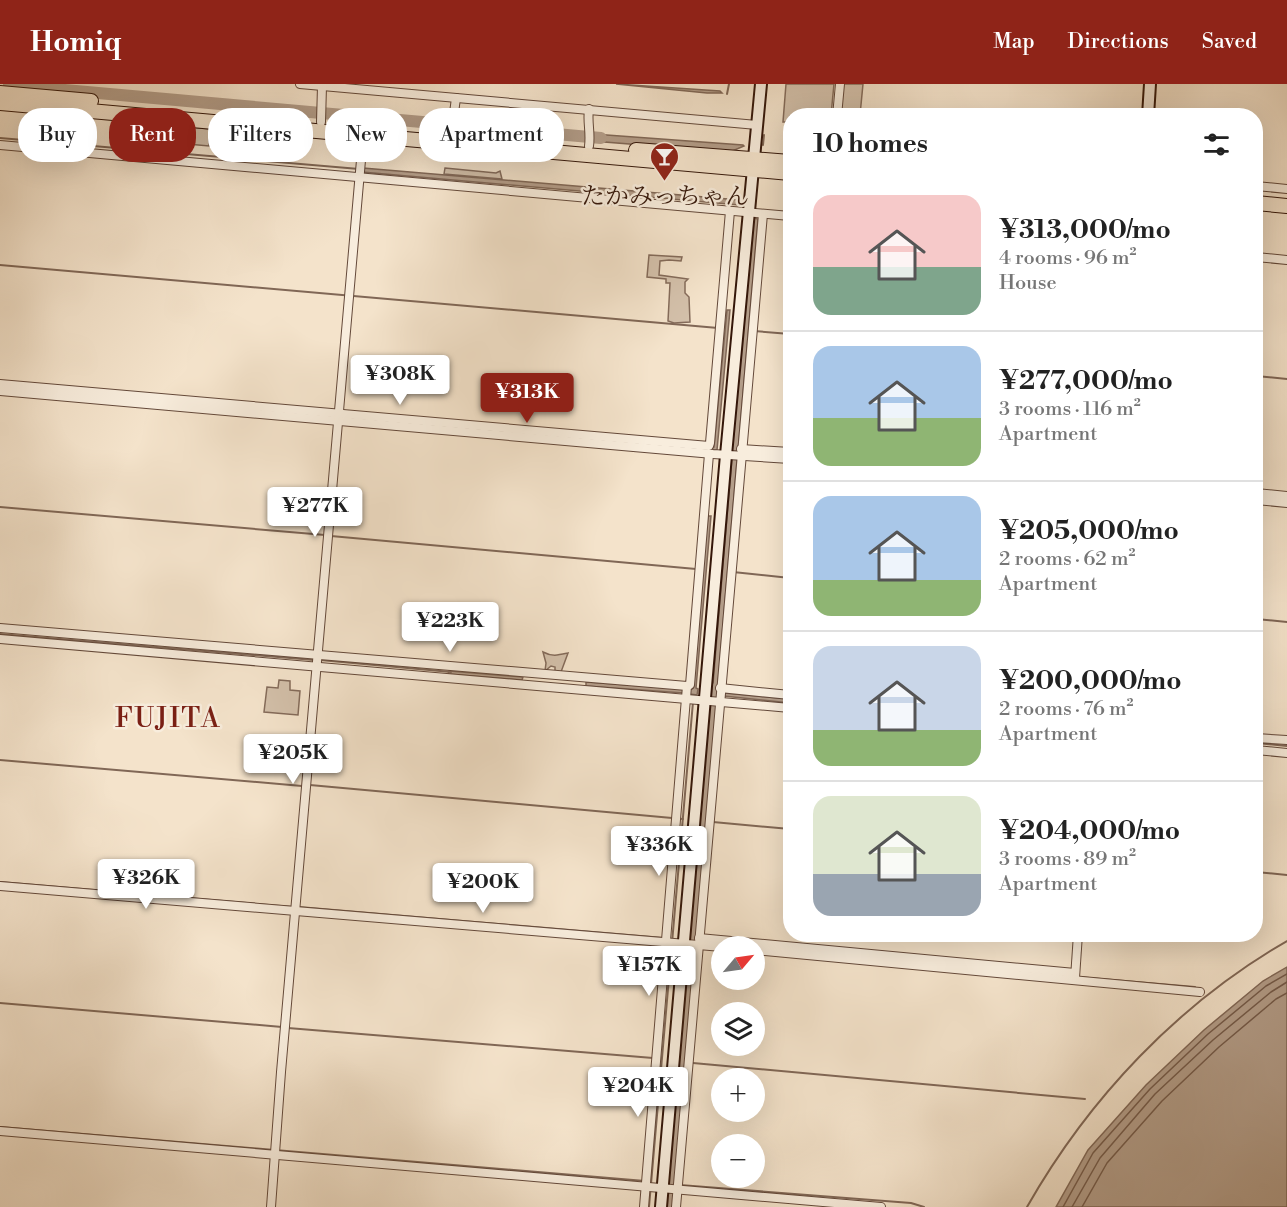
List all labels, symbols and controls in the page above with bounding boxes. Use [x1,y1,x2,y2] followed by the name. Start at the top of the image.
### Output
[30,25,121,60] text: Homiq
[993,29,1035,55] text: Map
[1068,29,1169,55] text: Directions
[1202,29,1257,55] text: Saved
[18,108,97,162] chip: Buy
[109,108,196,162] chip: Rent
[208,108,313,162] chip: Filters
[325,108,407,162] chip: New
[419,108,564,162] chip: Apartment
[813,128,928,160] text: 10 homes
[1200,128,1233,161] icon: filters
[649,140,681,182] bar icon: たかみっちゃん
[581,182,749,212] place label: たかみっちゃん
[999,214,1171,246] text: ¥313,000/mo
[861,219,933,291] icon: home
[999,246,1137,271] text: 4 rooms · 96 m²
[999,271,1057,296] text: House
[358,355,442,406] pin: ¥308K
[365,362,435,387] text: ¥308K
[999,365,1173,397] text: ¥277,000/mo
[861,370,933,442] icon: home
[485,373,569,424] pin: ¥313K
[495,380,559,405] text: ¥313K
[999,397,1141,422] text: 3 rooms · 116 m²
[999,422,1097,447] text: Apartment
[273,487,357,538] pin: ¥277K
[281,494,349,519] text: ¥277K
[999,515,1179,547] text: ¥205,000/mo
[861,520,933,592] icon: home
[999,547,1135,572] text: 2 rooms · 62 m²
[999,572,1097,597] text: Apartment
[408,602,492,653] pin: ¥223K
[416,609,484,634] text: ¥223K
[999,665,1182,697] text: ¥200,000/mo
[861,670,933,742] icon: home
[999,697,1133,722] text: 2 rooms · 76 m²
[115,702,221,736] district label: FUJITA
[999,722,1097,747] text: Apartment
[251,734,335,785] pin: ¥205K
[258,741,328,766] text: ¥205K
[999,815,1180,847] text: ¥204,000/mo
[861,820,933,892] icon: home
[617,826,701,877] pin: ¥336K
[625,833,693,858] text: ¥336K
[999,847,1136,872] text: 3 rooms · 89 m²
[104,859,188,910] pin: ¥326K
[441,863,525,914] pin: ¥200K
[112,866,180,891] text: ¥326K
[446,870,520,895] text: ¥200K
[999,872,1097,897] text: Apartment
[711,936,765,990] north arrow
[711,936,765,1188] map controls
[607,946,691,997] pin: ¥157K
[617,953,681,978] text: ¥157K
[711,1002,765,1056] button: layers
[596,1067,680,1118] pin: ¥204K
[711,1068,765,1122] button: +
[602,1074,674,1099] text: ¥204K
[711,1134,765,1188] button: −

